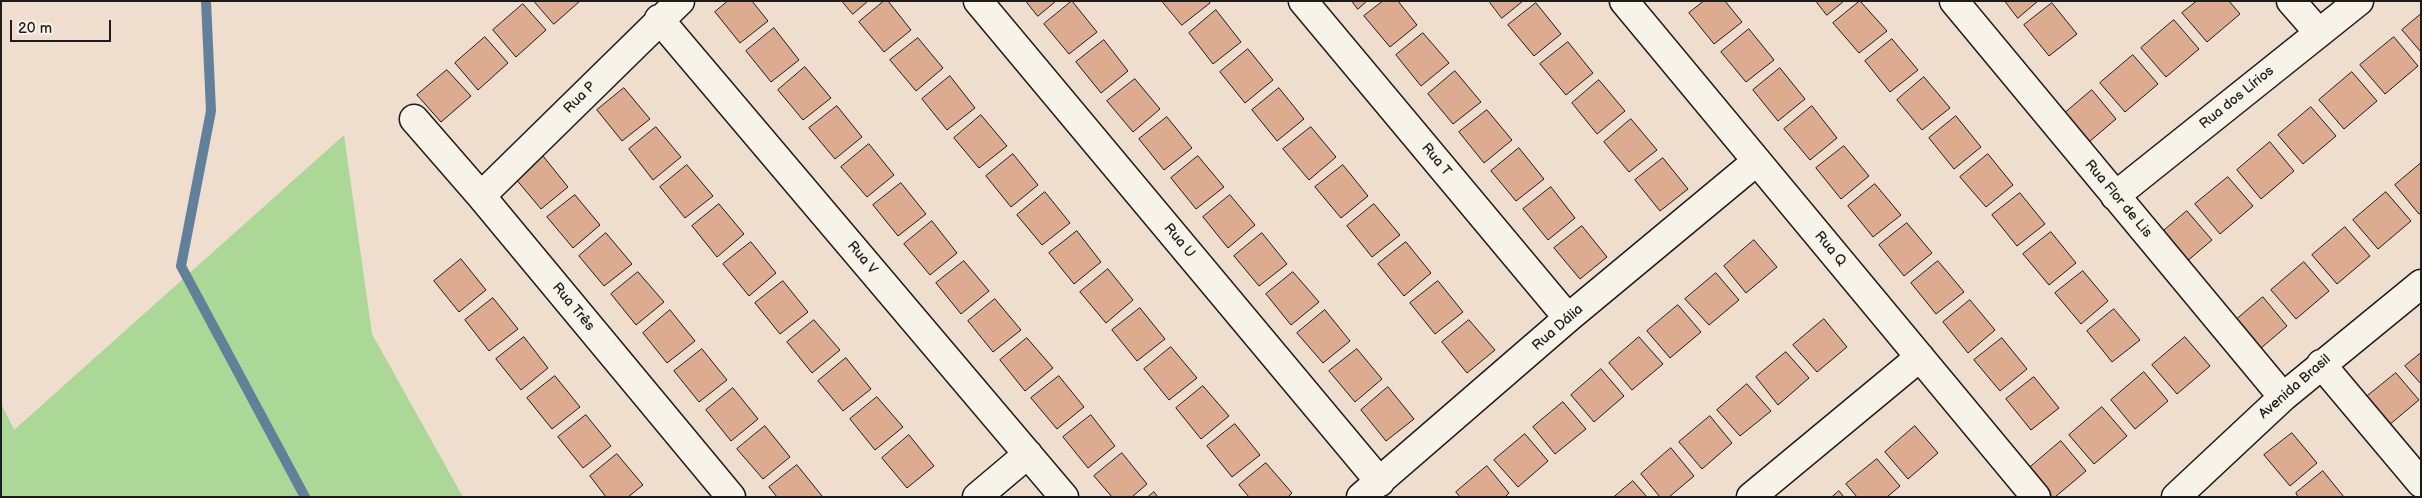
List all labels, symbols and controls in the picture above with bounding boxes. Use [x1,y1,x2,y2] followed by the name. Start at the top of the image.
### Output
[12,10,114,42] scale bar
[18,19,52,38] text: 20 m
[2196,63,2278,133] street label: Rua dos Lírios
[561,79,599,117] street label: Rua P
[1417,140,1455,180] street label: Rua T
[2081,157,2155,241] street label: Rua Flor de Lis
[1160,220,1198,262] street label: Rua U
[1811,228,1849,270] street label: Rua Q
[843,238,881,278] street label: Rua V
[548,280,598,334] street label: Rua Três
[1529,301,1587,355] street label: Rua Dália
[2256,351,2334,423] street label: Avenida Brasil

